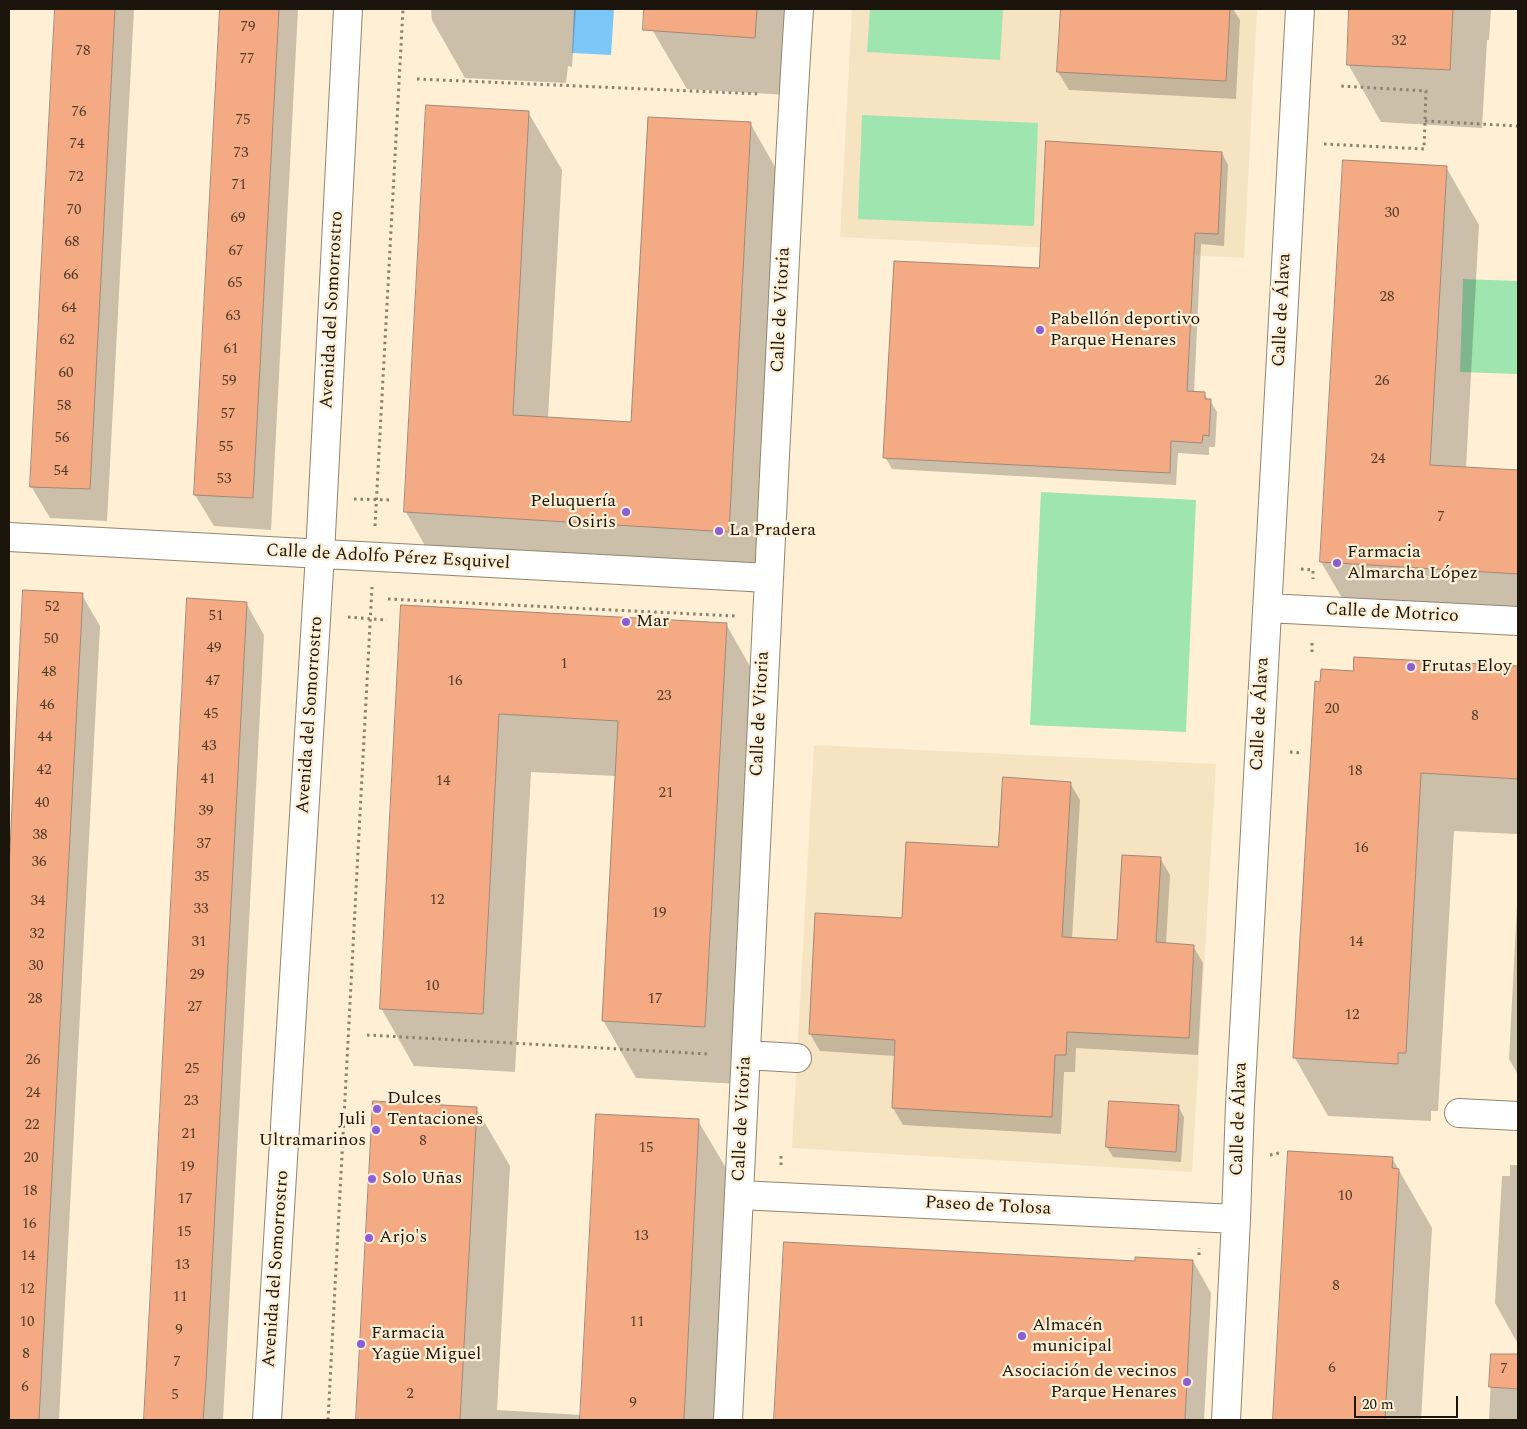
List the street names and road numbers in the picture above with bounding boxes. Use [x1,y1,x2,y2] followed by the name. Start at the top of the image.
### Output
[317,211,349,409] street label: Avenida del Somorrostro
[768,247,796,373] street label: Calle de Vitoria
[1269,253,1297,367] street label: Calle de Álava
[265,541,511,575] street label: Calle de Adolfo Pérez Esquivel
[1325,600,1459,628] street label: Calle de Motrico
[293,616,329,814] street label: Avenida del Somorrostro
[747,651,775,777] street label: Calle de Vitoria
[1247,657,1275,771] street label: Calle de Álava
[729,1056,757,1182] street label: Calle de Vitoria
[1227,1062,1253,1176] street label: Calle de Álava
[259,1170,295,1368] street label: Avenida del Somorrostro
[924,1193,1052,1221] street label: Paseo de Tolosa

